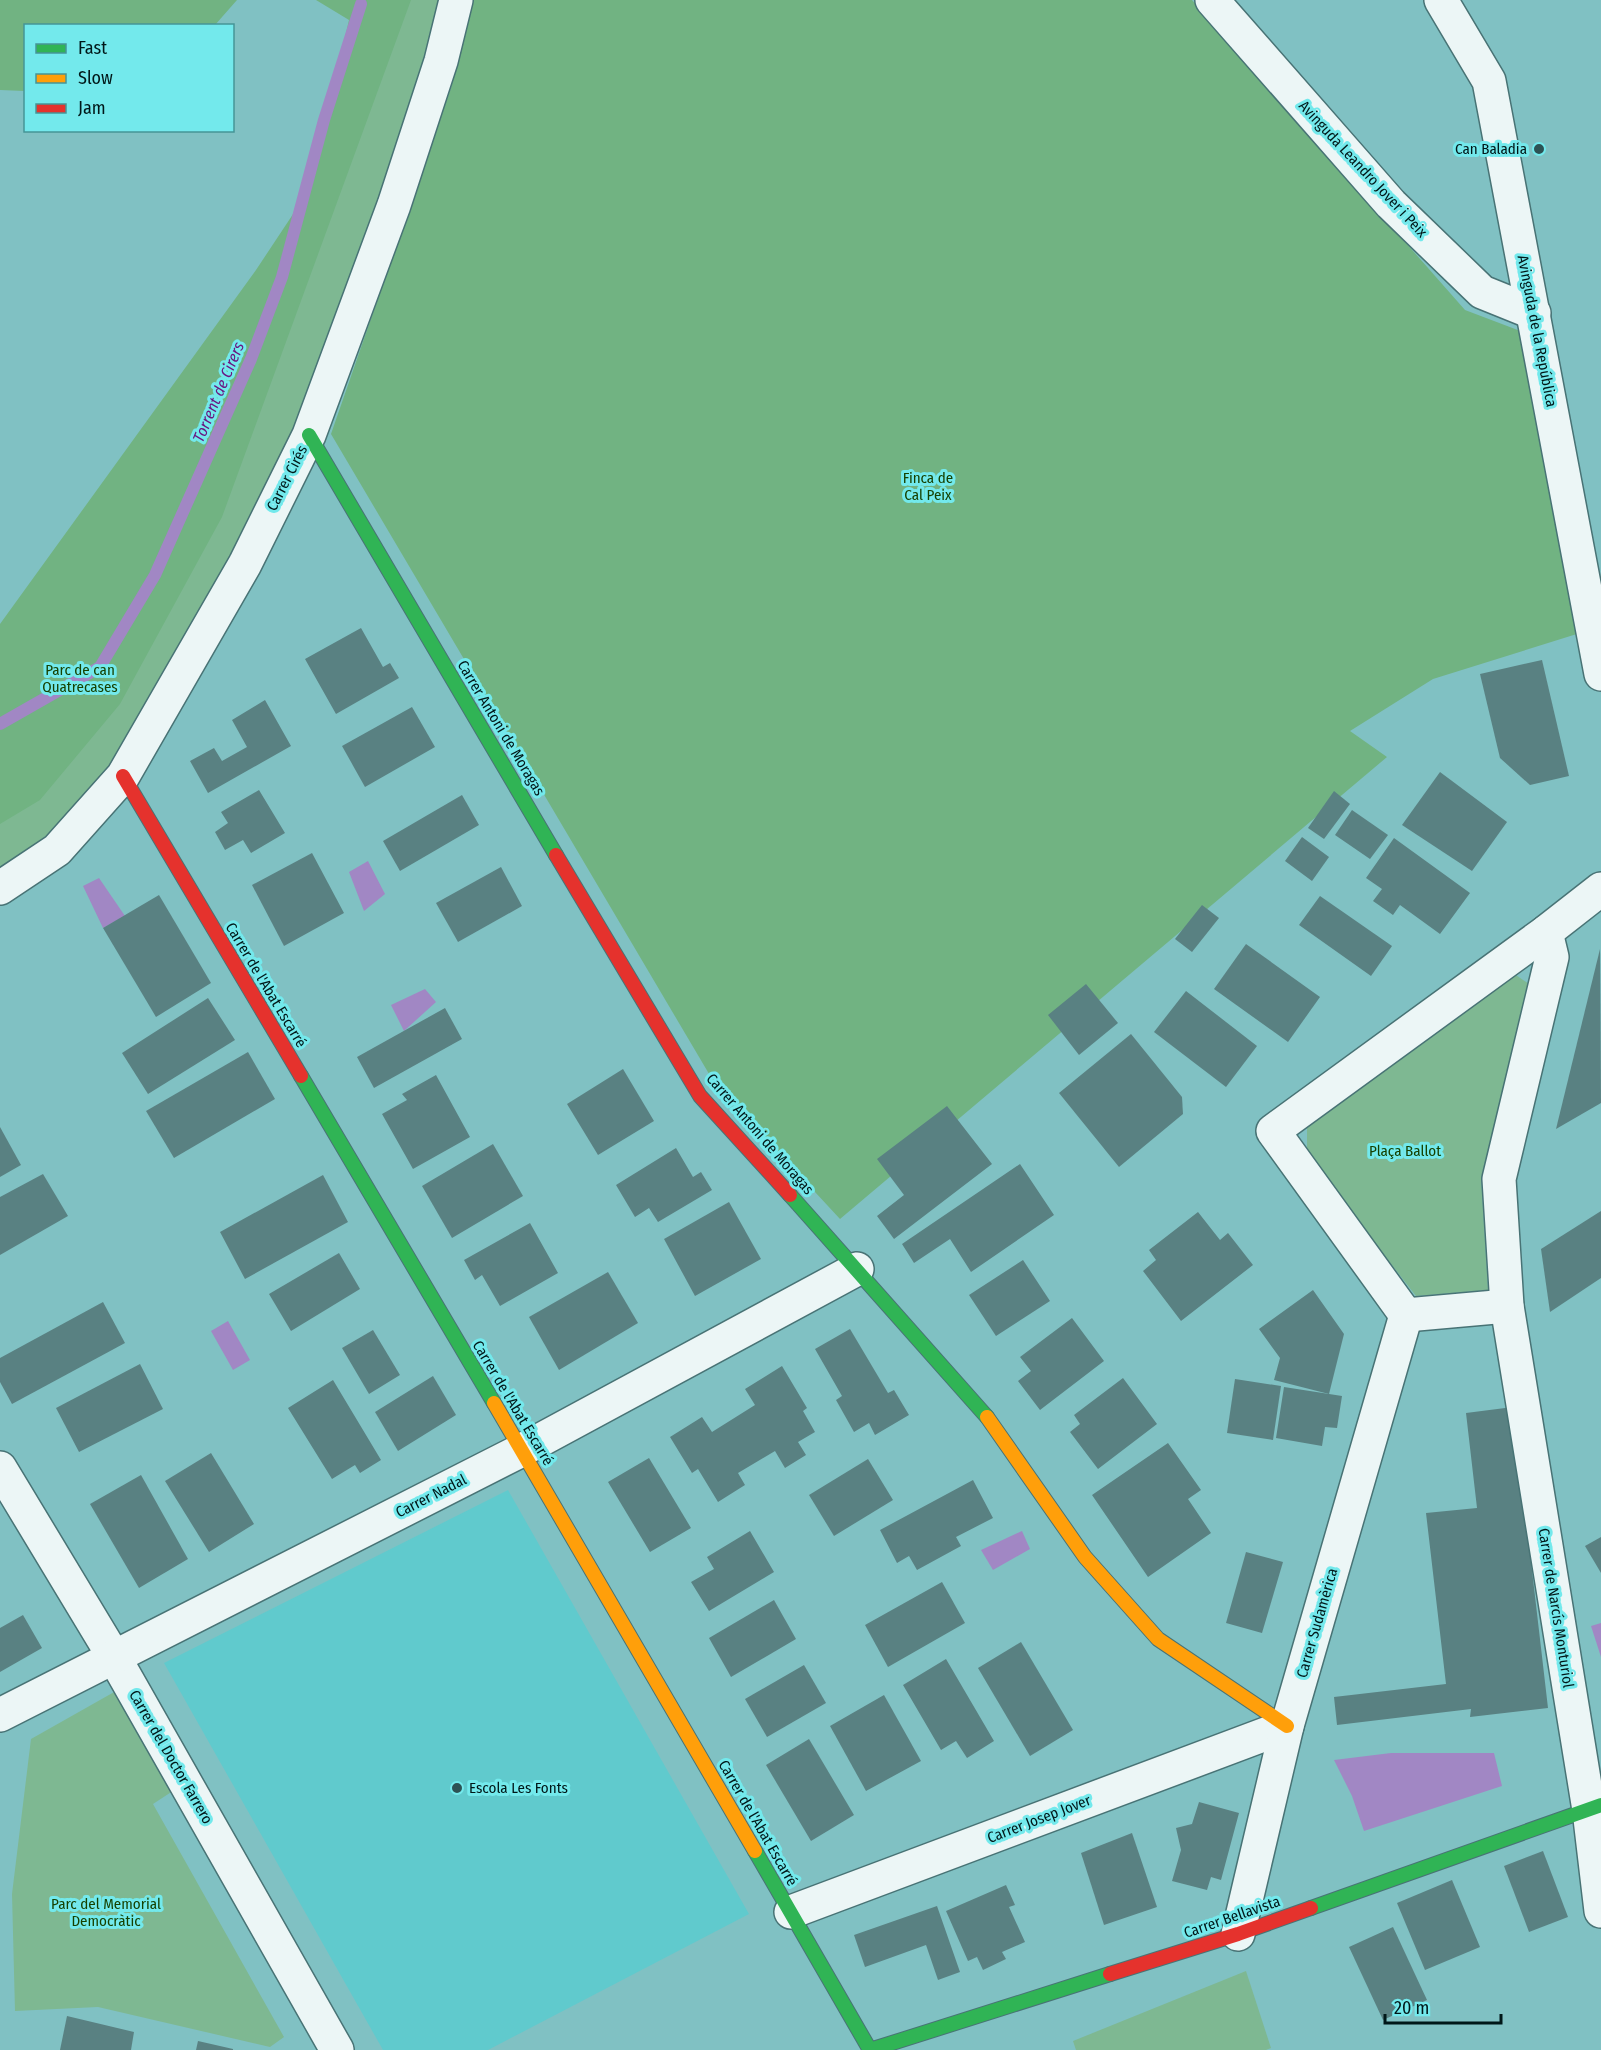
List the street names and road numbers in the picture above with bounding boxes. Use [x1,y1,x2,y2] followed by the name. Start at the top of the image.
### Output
[1295,97,1431,241] street label: Avinguda Leandro Jover i Peix
[1513,254,1561,408] street label: Avinguda de la República
[263,442,311,514] street label: Carrer Cirés
[453,657,549,799] street label: Carrer Antoni de Moragas
[222,919,310,1051] street label: Carrer de l'Abat Escarré
[703,1070,817,1198] street label: Carrer Antoni de Moragas
[469,1337,557,1469] street label: Carrer de l'Abat Escarré
[393,1471,469,1521] street label: Carrer Nadal
[1534,1527,1578,1689] street label: Carrer de Narcís Monturiol
[1293,1566,1341,1680] street label: Carrer Sudamèrica
[125,1687,217,1827] street label: Carrer del Doctor Farrero
[715,1757,801,1889] street label: Carrer de l'Abat Escarré
[985,1791,1094,1847] street label: Carrer Josep Jover
[1181,1892,1283,1942] street label: Carrer Bellavista

